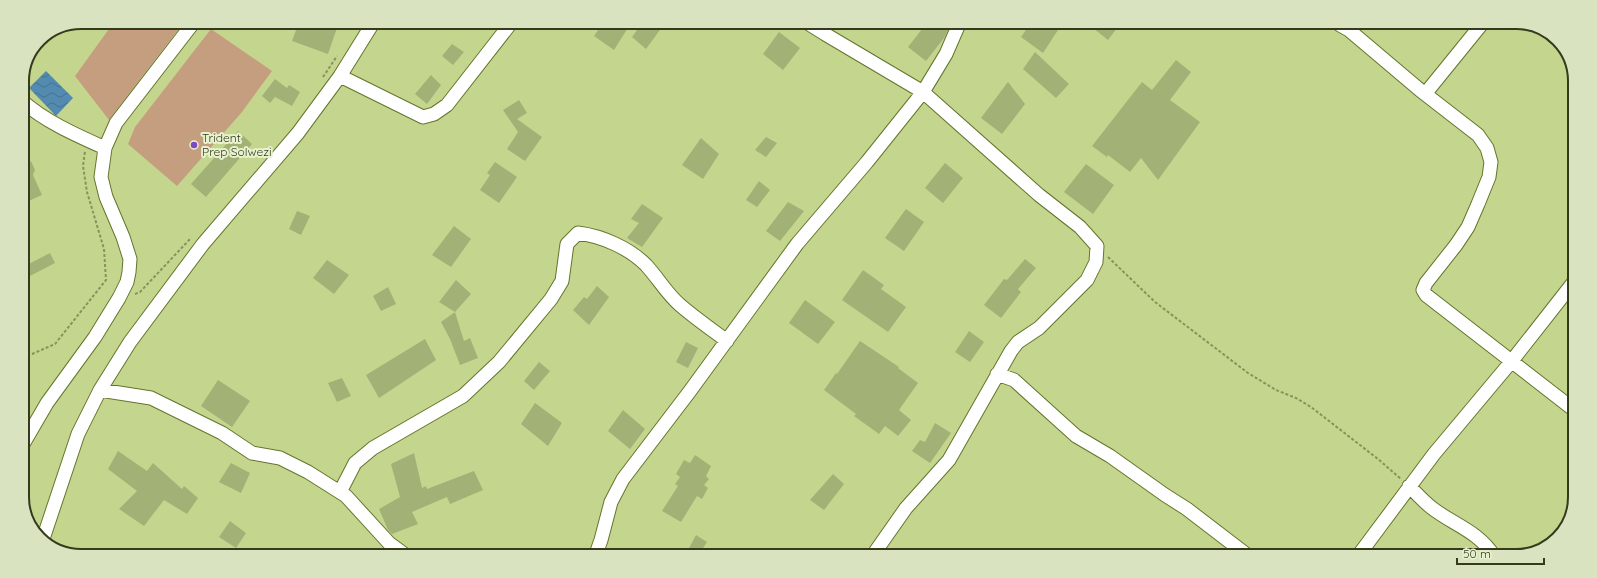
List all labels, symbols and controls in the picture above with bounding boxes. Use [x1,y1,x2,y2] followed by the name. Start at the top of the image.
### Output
[202,130,272,159] place label: Trident Prep Solwezi
[189,140,199,150] marker: Trident Prep Solwezi
[1457,540,1544,566] scale bar
[1463,546,1491,561] text: 50 m

